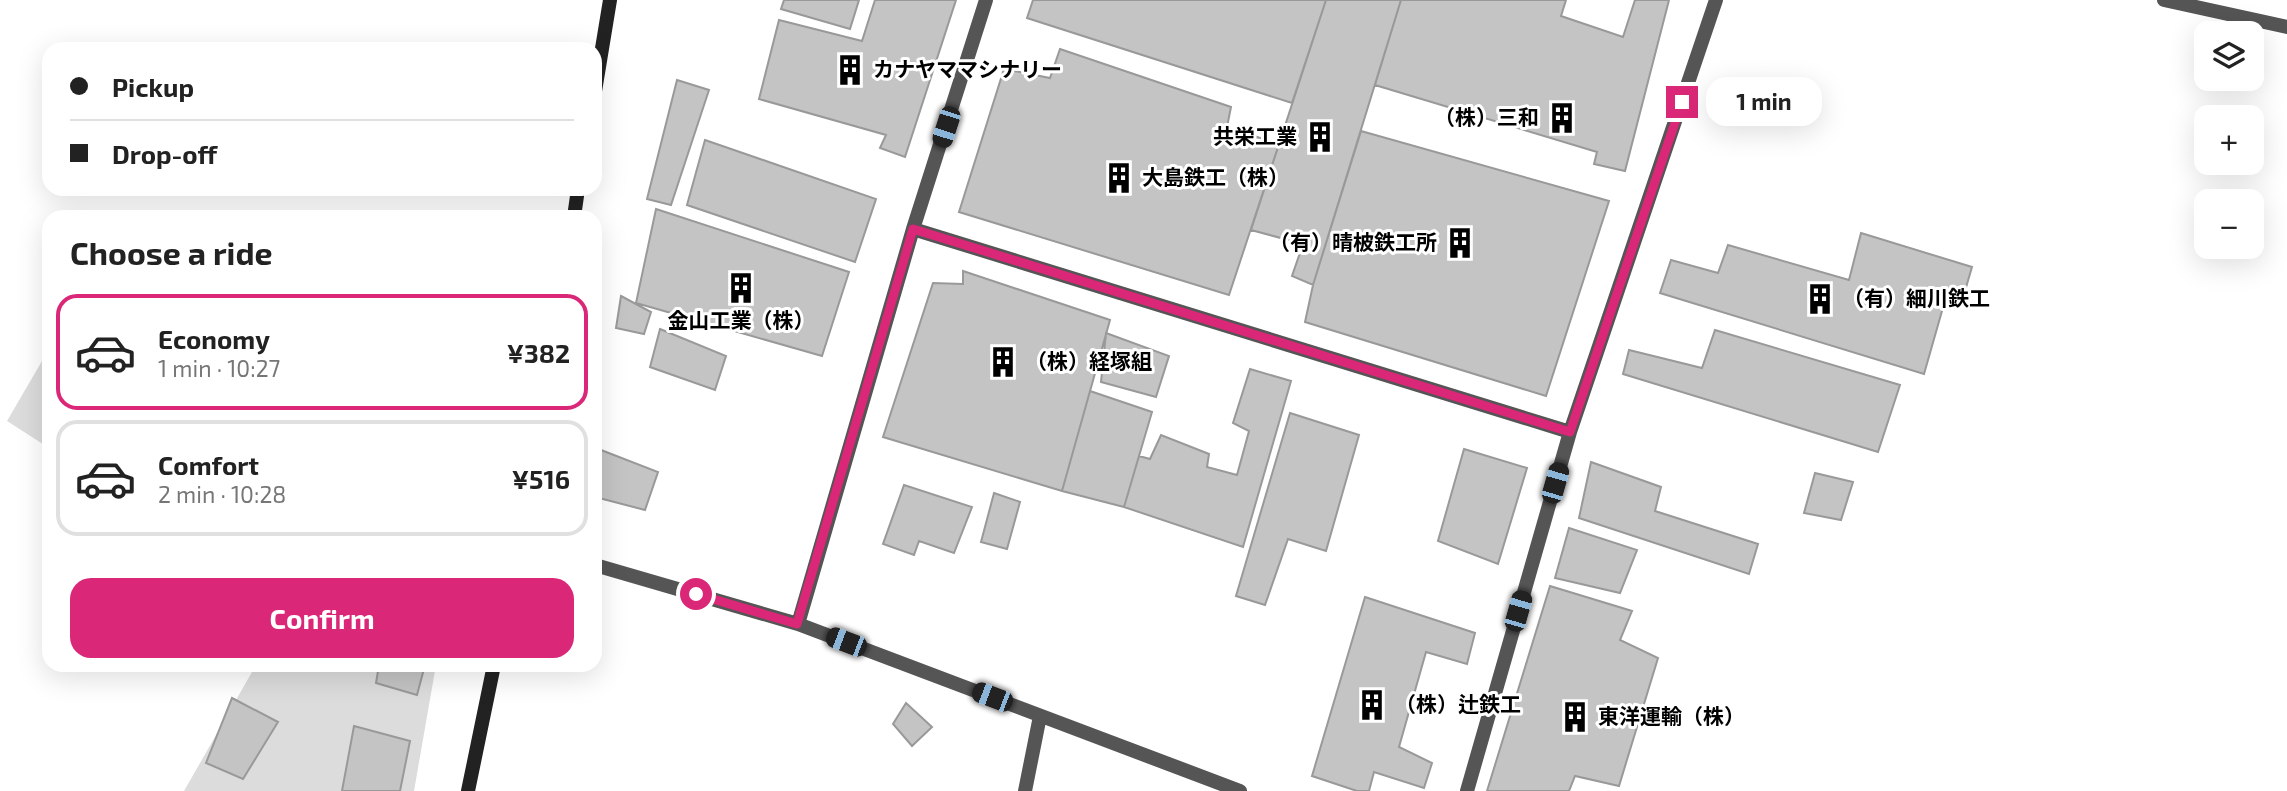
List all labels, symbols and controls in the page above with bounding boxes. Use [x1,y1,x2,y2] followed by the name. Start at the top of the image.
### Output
[2194,21,2264,259] map controls
[2194,21,2264,91] button: layers
[833,53,867,87] building icon: カナヤママシナリー
[873,56,1062,81] place label: カナヤママシナリー
[112,71,194,102] text: Pickup
[1706,78,1822,126] callout: 1 min
[1666,86,1698,118] route end
[1736,87,1792,115] text: 1 min
[1545,101,1579,135] building icon: （株）三和
[930,104,963,150] car
[1434,104,1539,129] place label: （株）三和
[2194,105,2264,175] button: +
[1303,120,1337,154] building icon: 共栄工業
[1213,123,1297,148] place label: 共栄工業
[112,138,217,169] text: Drop-off
[1102,161,1136,195] building icon: 大島鉄工（株）
[1142,164,1289,189] place label: 大島鉄工（株）
[2194,189,2264,259] button: −
[1443,226,1477,260] building icon: （有）晴柀鉄工所
[1269,229,1437,254] place label: （有）晴柀鉄工所
[70,233,273,271] text: Choose a ride
[724,271,758,305] building icon: 金山工業（株）
[1803,282,1837,316] building icon: （有）細川鉄工
[1843,285,1990,310] place label: （有）細川鉄工
[668,307,815,332] place label: 金山工業（株）
[74,321,137,384] icon: car
[158,323,270,354] text: Economy
[507,337,570,368] text: ¥382
[986,345,1020,379] building icon: （株）経塚組
[1026,348,1152,373] place label: （株）経塚組
[158,354,280,382] text: 1 min · 10:27
[74,447,137,510] icon: car
[158,449,259,480] text: Comfort
[1540,460,1571,506] car
[512,463,570,494] text: ¥516
[158,480,286,508] text: 2 min · 10:28
[70,578,574,658] button: Confirm
[680,578,712,610] route start
[1503,588,1534,634] car
[823,625,870,659] car
[969,680,1016,714] car
[1355,688,1389,722] building icon: （株）辻鉄工
[1395,691,1521,716] place label: （株）辻鉄工
[1558,700,1592,734] building icon: 東洋運輸（株）
[1598,703,1745,728] place label: 東洋運輸（株）

